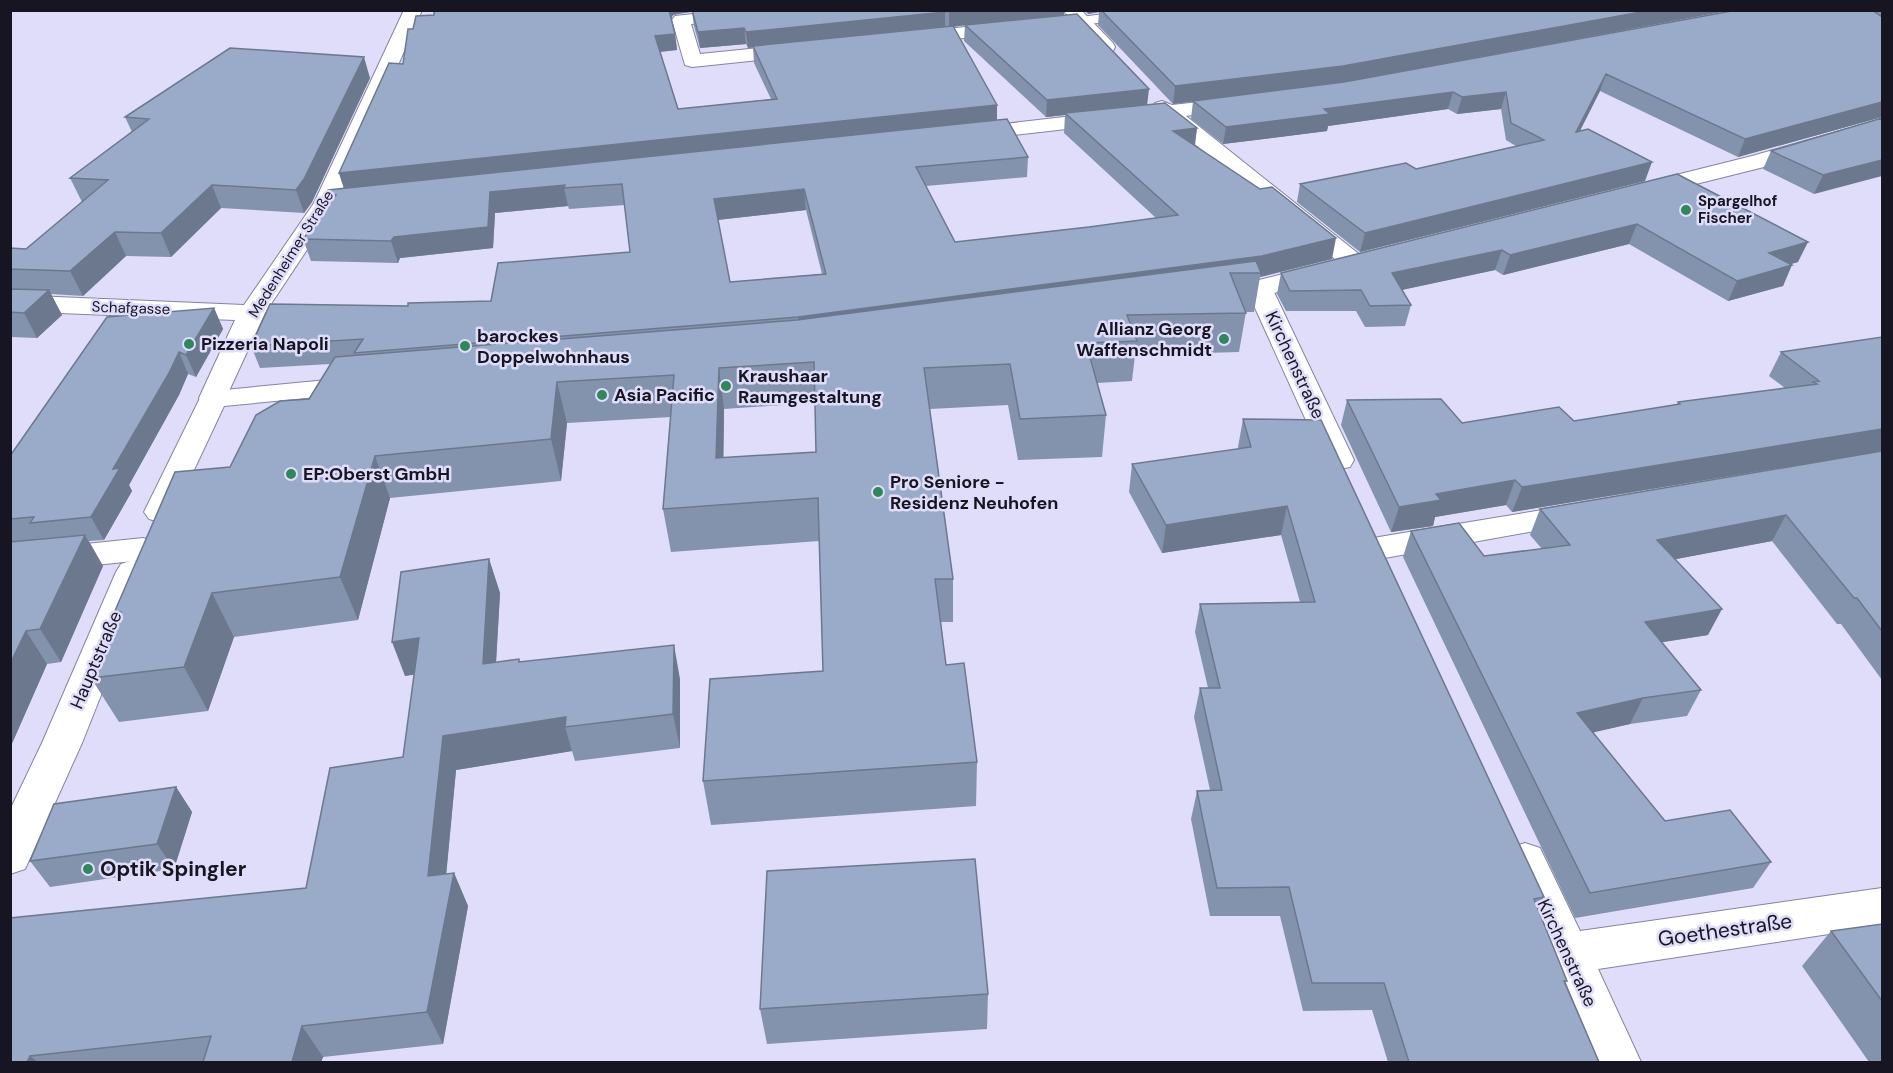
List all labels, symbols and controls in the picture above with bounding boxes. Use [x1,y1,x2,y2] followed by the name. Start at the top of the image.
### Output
[244,187,338,321] street label: Medenheimer Straße
[1698,191,1777,228] place label: Spargelhof Fischer
[1679,203,1693,217] marker: Spargelhof Fischer
[91,297,171,319] street label: Schafgasse
[1260,307,1330,423] street label: Kirchenstraße
[1076,317,1212,362] place label: Allianz Georg Waffenschmidt
[477,324,630,369] place label: barockes Doppelwohnhaus
[201,332,329,356] place label: Pizzeria Napoli
[1217,332,1231,346] marker: Allianz Georg Waffenschmidt
[182,337,196,351] marker: Pizzeria Napoli
[458,339,472,353] marker: barockes Doppelwohnhaus
[738,364,882,409] place label: Kraushaar Raumgestaltung
[719,379,733,393] marker: Kraushaar Raumgestaltung
[614,383,715,407] place label: Asia Pacific
[595,388,609,402] marker: Asia Pacific
[303,462,450,486] place label: EP:Oberst GmbH
[284,467,298,481] marker: EP:Oberst GmbH
[890,470,1058,515] place label: Pro Seniore - Residenz Neuhofen
[871,485,885,499] marker: Pro Seniore - Residenz Neuhofen
[65,607,127,713] street label: Hauptstraße
[100,855,247,883] place label: Optik Spingler
[81,862,95,876] marker: Optik Spingler
[1532,895,1602,1011] street label: Kirchenstraße
[1656,907,1794,953] street label: Goethestraße

